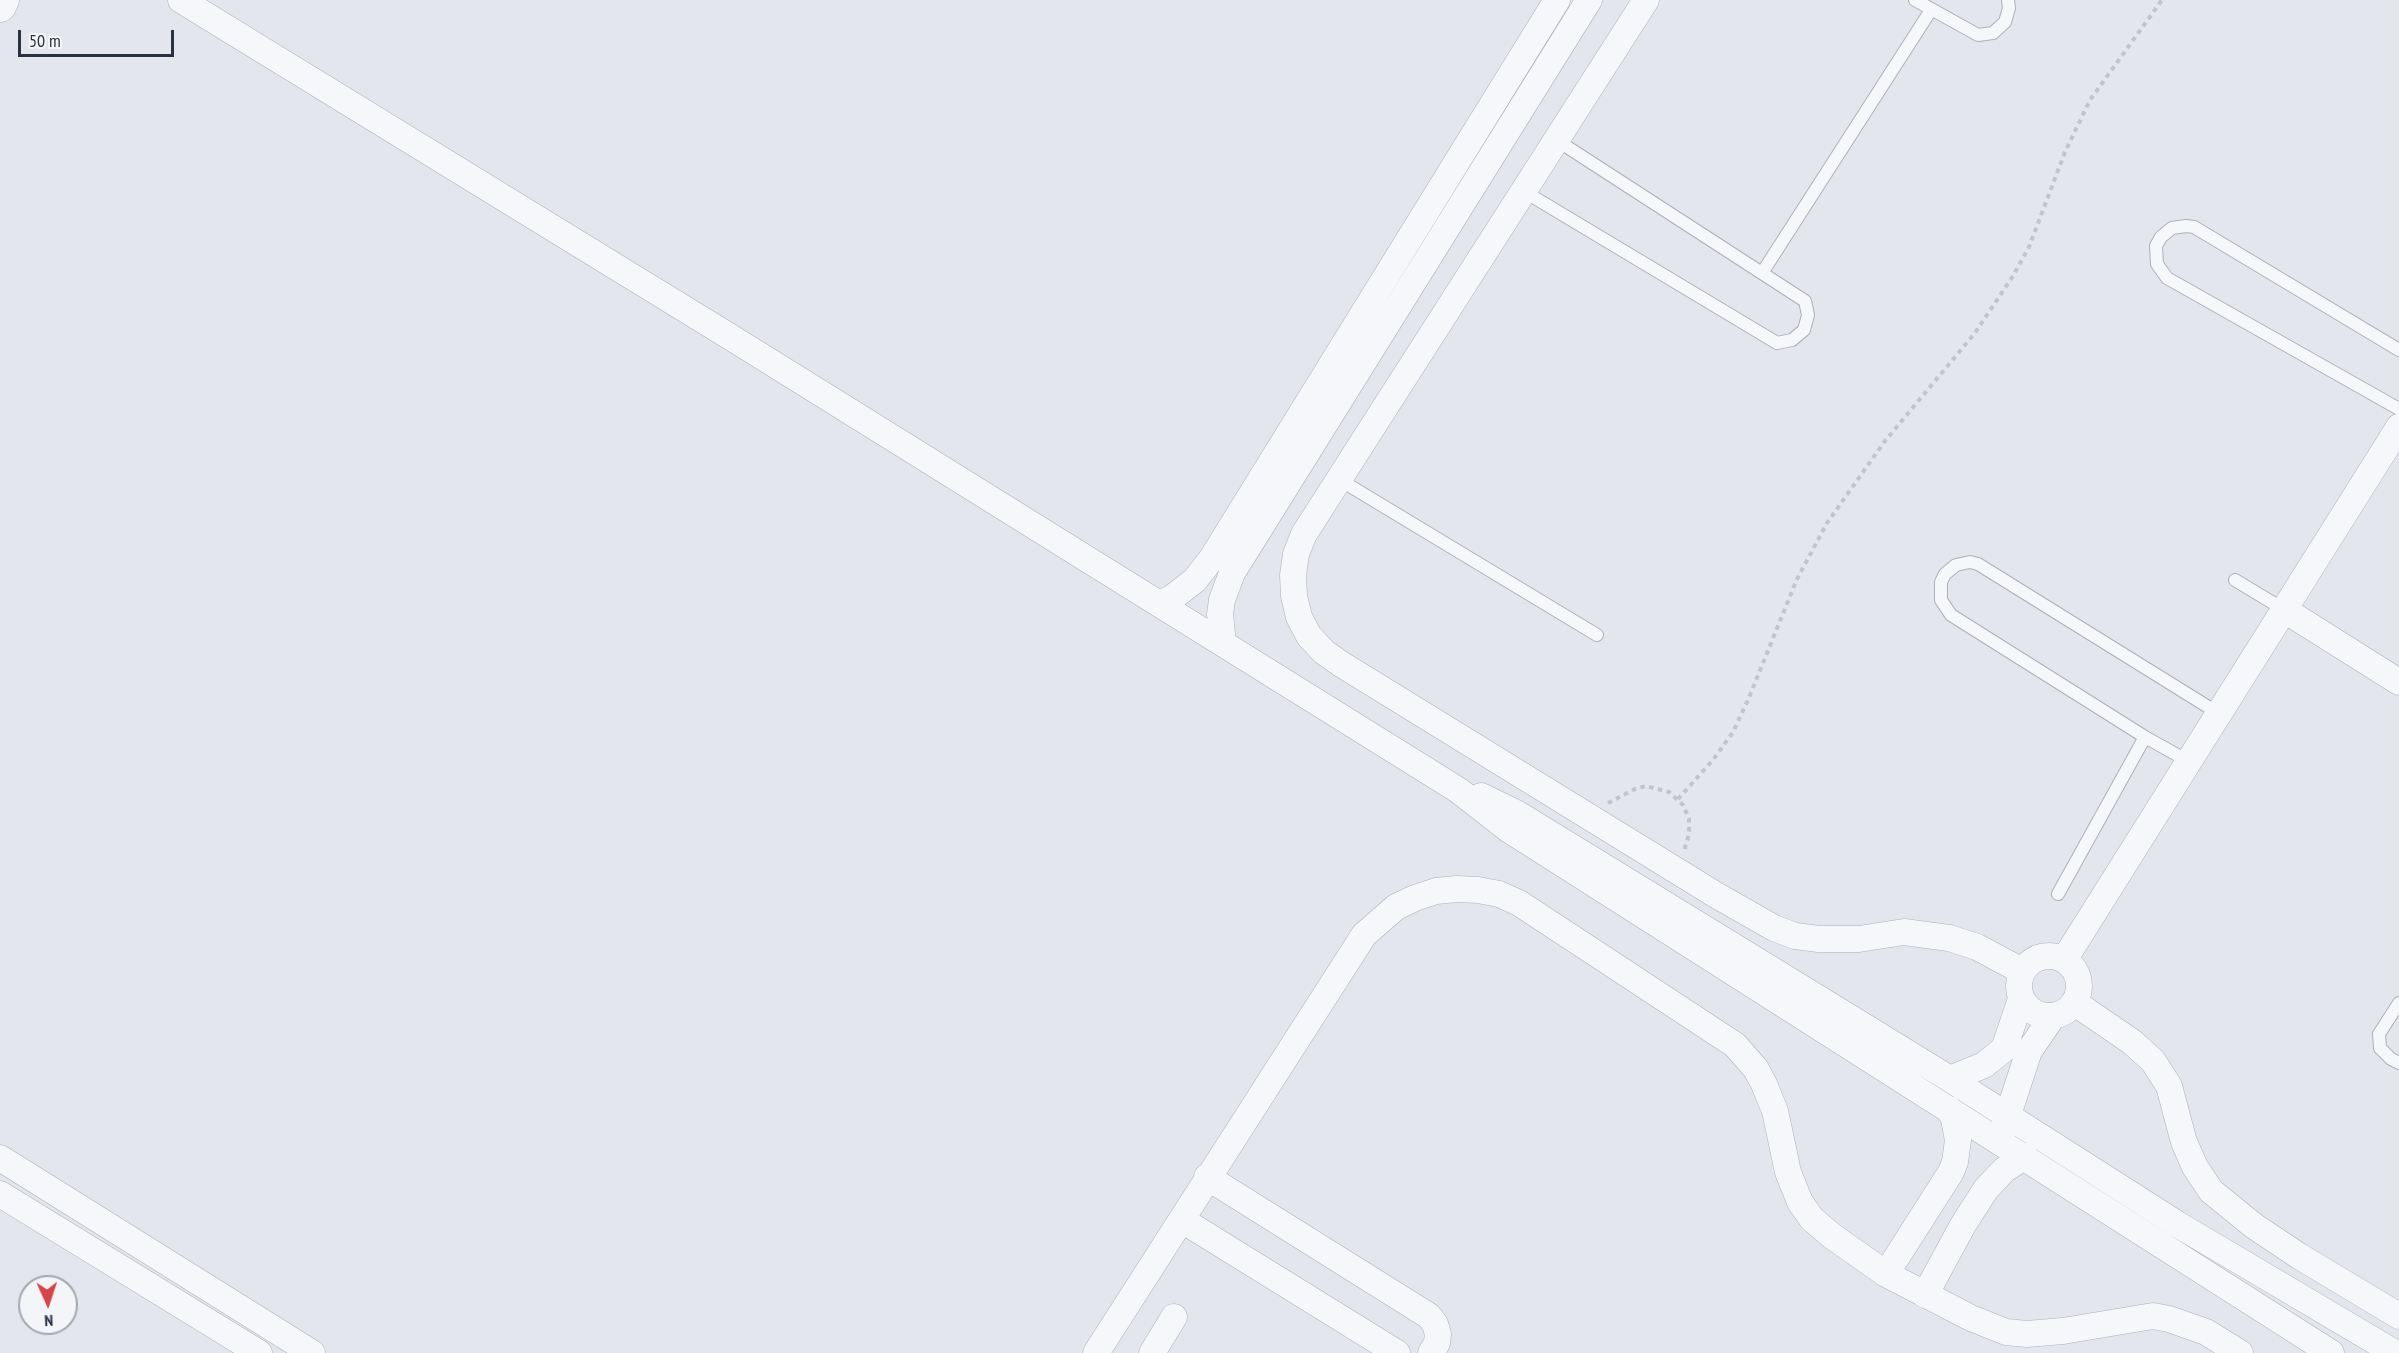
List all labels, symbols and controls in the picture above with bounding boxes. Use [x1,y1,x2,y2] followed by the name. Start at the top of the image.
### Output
[21,18,177,56] scale bar
[29,29,61,52] text: 50 m
[18,1275,78,1335] north arrow
[44,1311,54,1331] text: N

